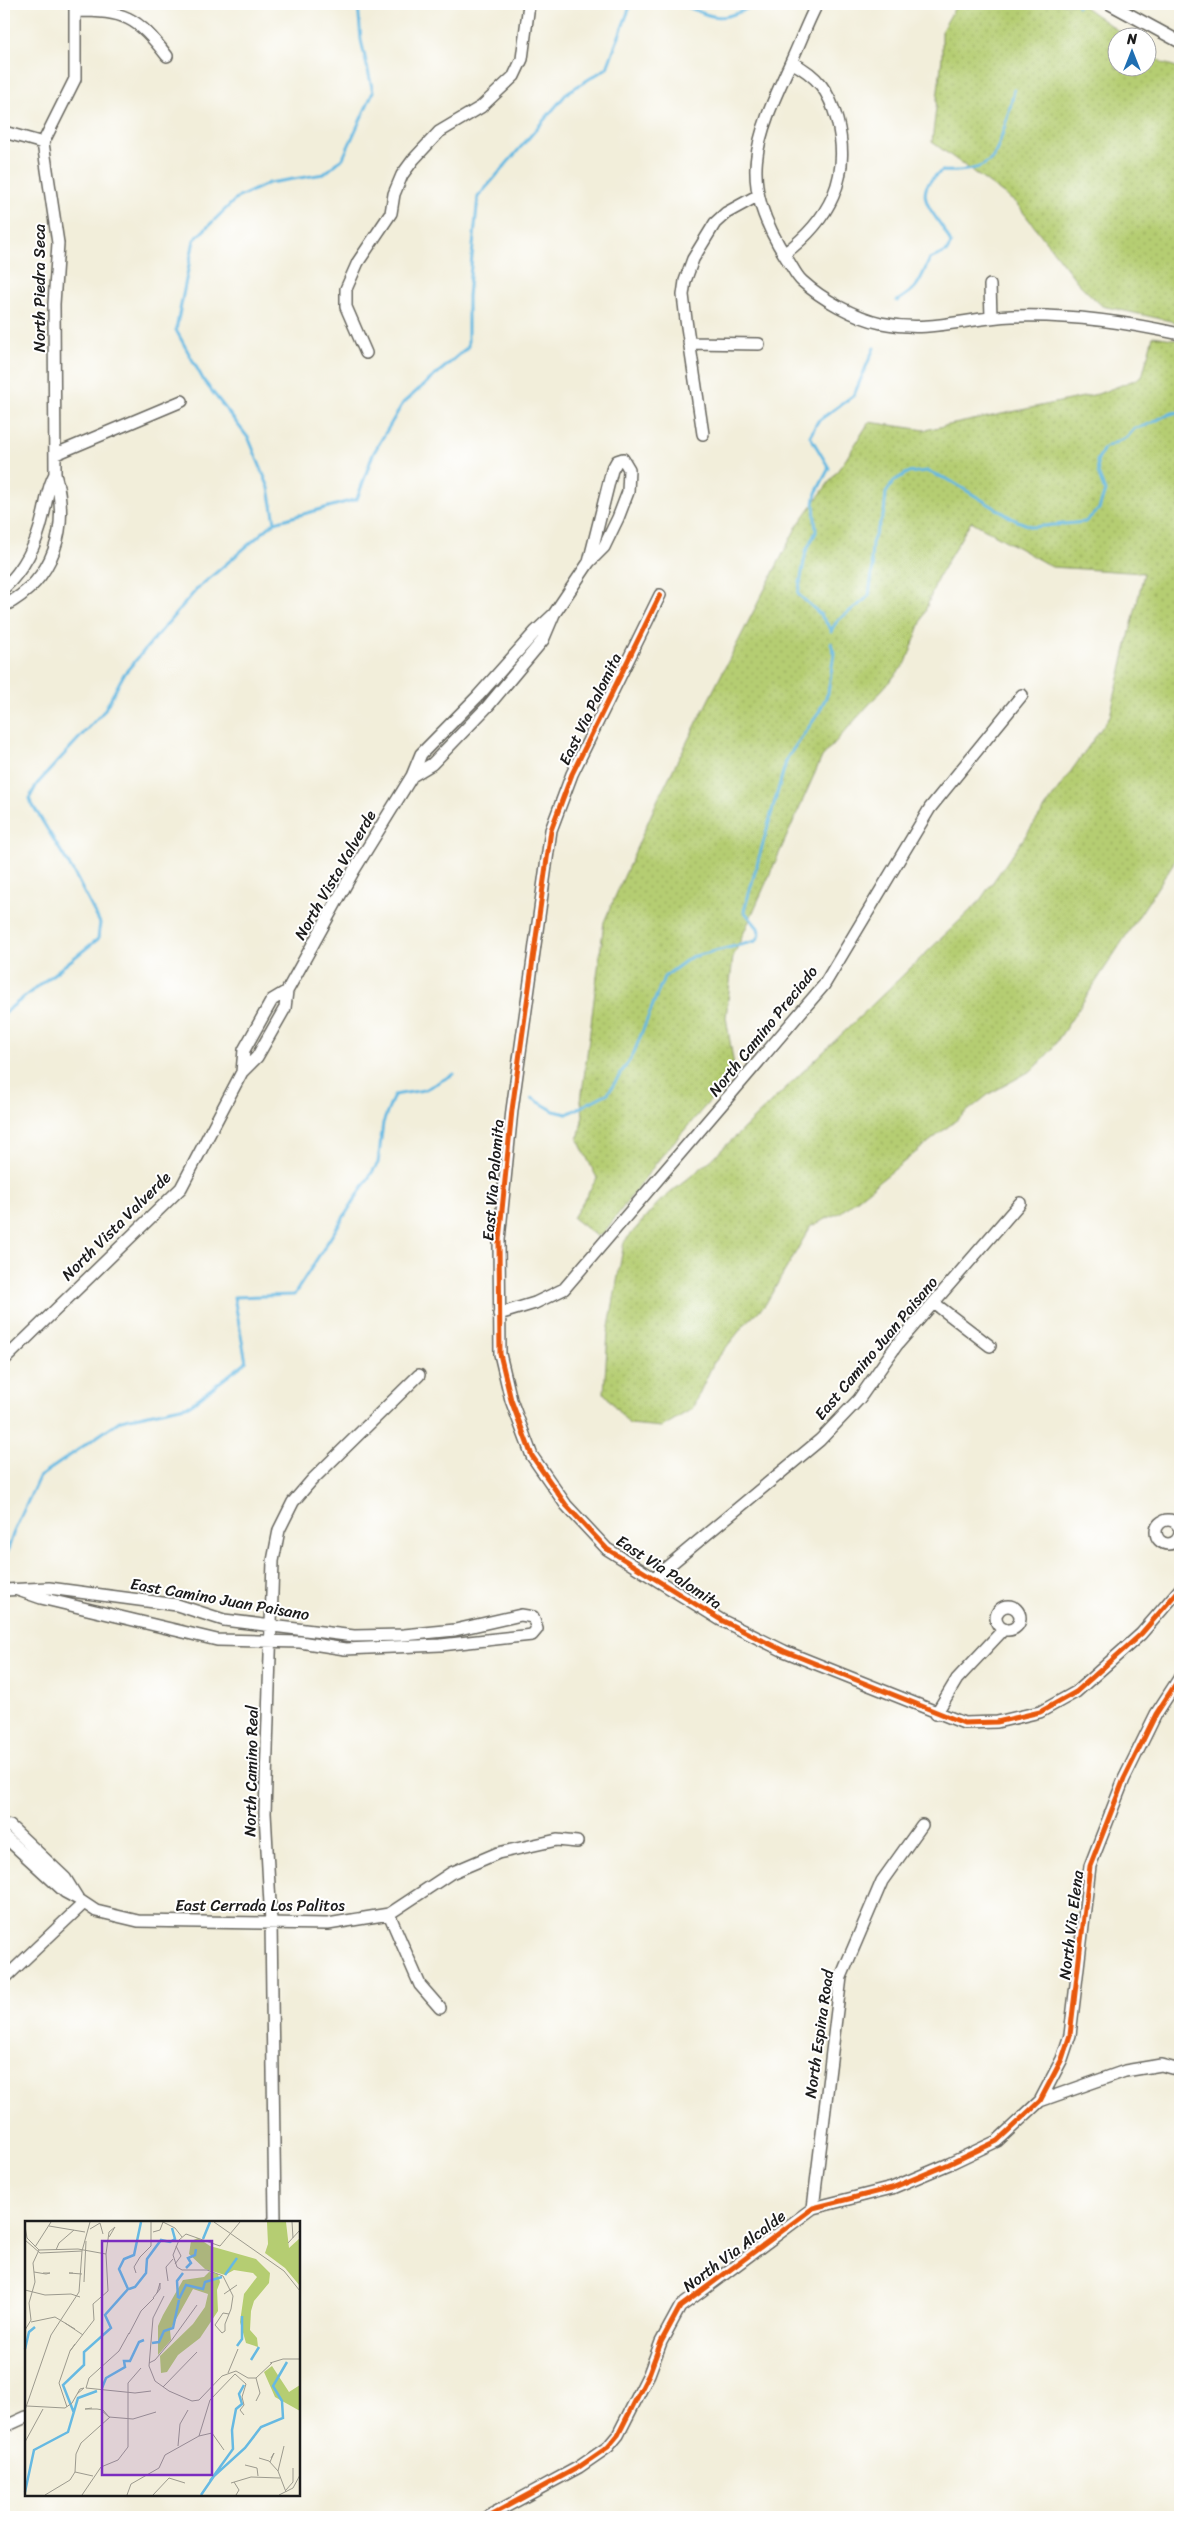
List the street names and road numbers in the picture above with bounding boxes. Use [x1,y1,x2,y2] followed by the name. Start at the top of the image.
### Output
[25,224,54,352] street label: North Piedra Seca
[550,648,630,770] street label: East Via Palomita
[286,804,384,946] street label: North Vista Valverde
[701,959,825,1103] street label: North Camino Preciado
[473,1118,513,1242] street label: East Via Palomita
[54,1164,178,1288] street label: North Vista Valverde
[807,1269,945,1427] street label: East Camino Juan Paisano
[610,1527,728,1617] street label: East Via Palomita
[128,1569,312,1629] street label: East Camino Juan Paisano
[235,1705,267,1837] street label: North Camino Real
[1050,1868,1092,1981] street label: North Via Elena
[175,1891,345,1920] street label: East Cerrada Los Palitos
[796,1966,843,2100] street label: North Espina Road
[676,2202,792,2300] street label: North Via Alcalde

